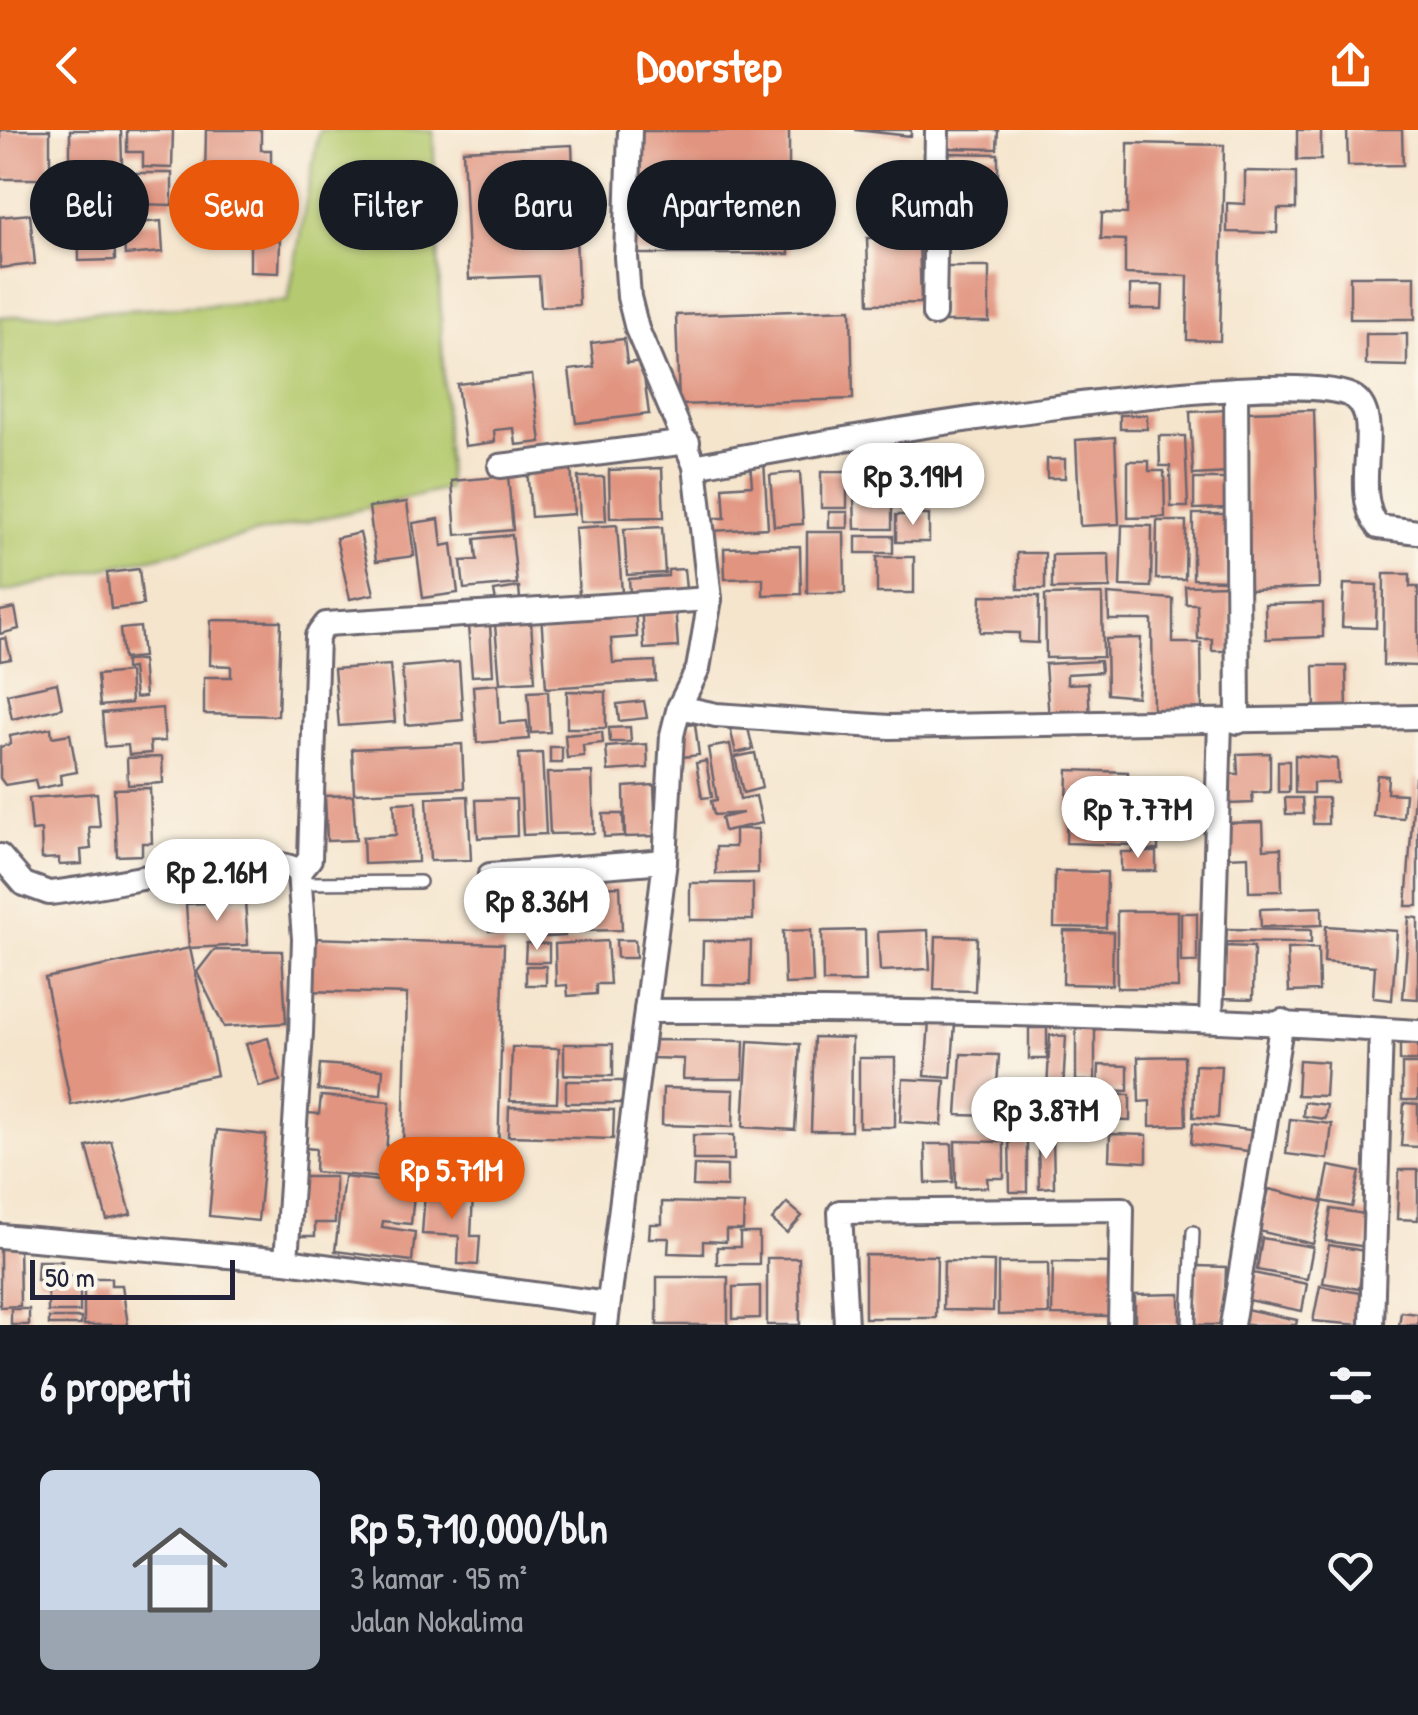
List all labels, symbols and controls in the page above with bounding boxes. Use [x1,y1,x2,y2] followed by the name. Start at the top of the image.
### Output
[637,35,781,96] text: Doorstep
[40,38,95,93] icon: back
[1323,38,1378,93] icon: share
[30,160,149,250] chip: Beli
[169,160,299,250] chip: Sewa
[319,160,458,250] chip: Filter
[478,160,607,250] chip: Baru
[627,160,836,250] chip: Apartemen
[856,160,1008,250] chip: Rumah
[810,443,1016,528] pin: Rp 3.19M
[863,454,963,497] text: Rp 3.19M
[1035,776,1241,861] pin: Rp 7.77M
[1084,787,1193,830] text: Rp 7.77M
[114,839,320,924] pin: Rp 2.16M
[167,850,267,893] text: Rp 2.16M
[434,868,640,953] pin: Rp 8.36M
[486,879,588,922] text: Rp 8.36M
[943,1077,1149,1162] pin: Rp 3.87M
[993,1088,1099,1131] text: Rp 3.87M
[349,1137,555,1222] pin: Rp 5.71M
[401,1148,503,1191] text: Rp 5.71M
[30,1255,235,1300] scale bar
[45,1258,95,1296] text: 50 m
[40,1357,192,1414] text: 6 properti
[1323,1358,1378,1413] icon: filters
[350,1499,608,1556] text: Rp 5,710,000/bln
[120,1510,240,1630] icon: home
[1323,1543,1378,1598] icon: heart
[350,1556,527,1599] text: 3 kamar · 95 m²
[350,1599,523,1642] text: Jalan Nokalima

